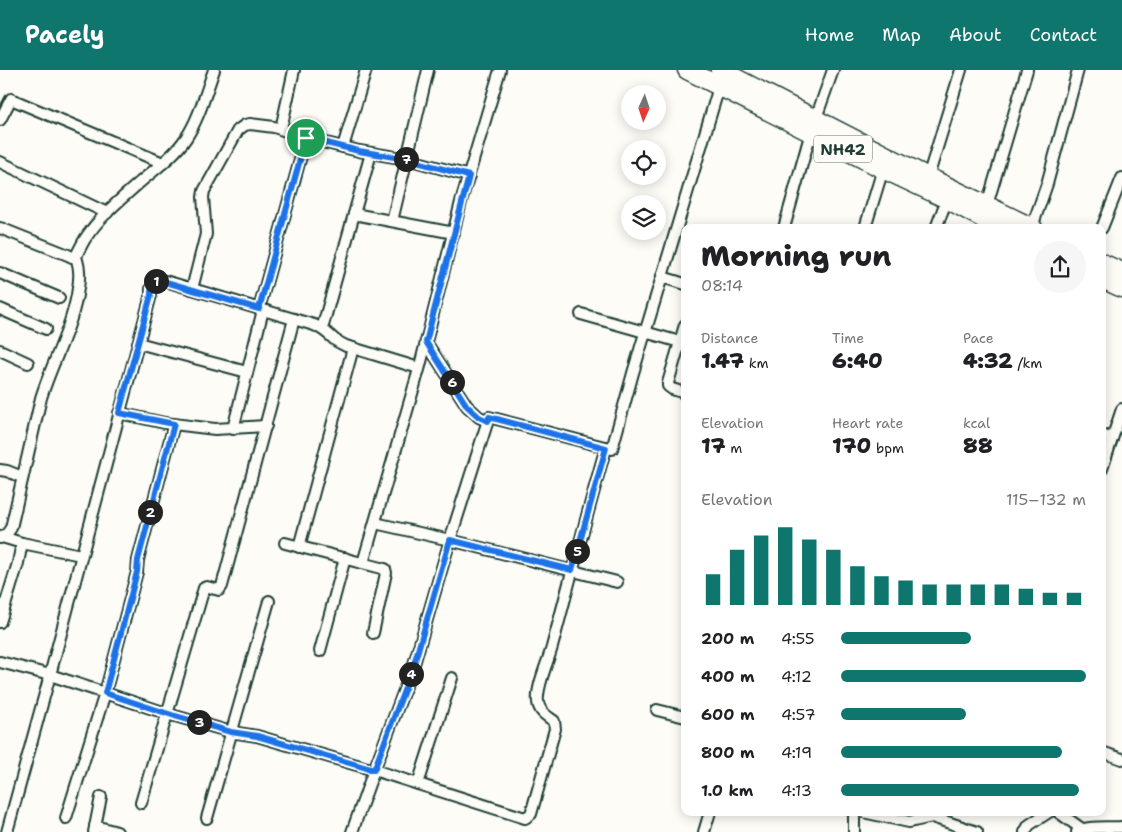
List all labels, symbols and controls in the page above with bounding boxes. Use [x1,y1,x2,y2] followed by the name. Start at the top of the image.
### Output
[25,19,104,51] text: Pacely
[805,23,854,47] text: Home
[882,23,921,47] text: Map
[949,23,1002,47] text: About
[1030,23,1097,47] text: Contact
[621,85,666,130] north arrow
[621,85,666,240] map controls
[285,117,327,159] pin
[292,124,320,152] icon: arrive
[814,136,872,162] road number: NH42
[621,140,666,185] button: locate
[394,146,418,172] pin: 7
[402,150,411,168] text: 7
[621,195,666,240] button: layers
[701,237,891,275] text: Morning run
[1034,241,1086,293] button: share
[144,268,168,294] pin: 1
[153,272,160,290] text: 1
[701,275,743,296] text: 08:14
[701,329,758,347] text: Distance
[832,329,864,347] text: Time
[963,329,994,347] text: Pace
[701,347,744,375] text: 1.47
[832,347,883,375] text: 6:40
[963,347,1013,375] text: 4:32
[744,354,769,372] text: km
[1013,354,1042,372] text: /km
[440,370,464,394] pin: 6
[448,373,457,391] text: 6
[701,414,764,432] text: Elevation
[832,414,903,432] text: Heart rate
[963,414,990,432] text: kcal
[701,432,726,460] text: 17
[832,432,871,460] text: 170
[963,432,993,460] text: 88
[726,439,742,457] text: m
[871,439,904,457] text: bpm
[701,489,773,510] text: Elevation
[1006,489,1086,510] text: 115–132 m
[138,500,162,524] pin: 2
[146,503,155,521] text: 2
[564,538,590,564] pin: 5
[573,542,582,560] text: 5
[701,628,754,649] text: 200 m
[781,628,815,649] text: 4:55
[398,662,424,686] pin: 4
[407,665,416,683] text: 4
[701,666,755,687] text: 400 m
[781,666,812,687] text: 4:12
[701,704,755,725] text: 600 m
[781,704,816,725] text: 4:57
[186,710,212,734] pin: 3
[195,713,204,731] text: 3
[701,742,755,763] text: 800 m
[781,742,812,763] text: 4:19
[701,780,753,801] text: 1.0 km
[781,780,812,801] text: 4:13

